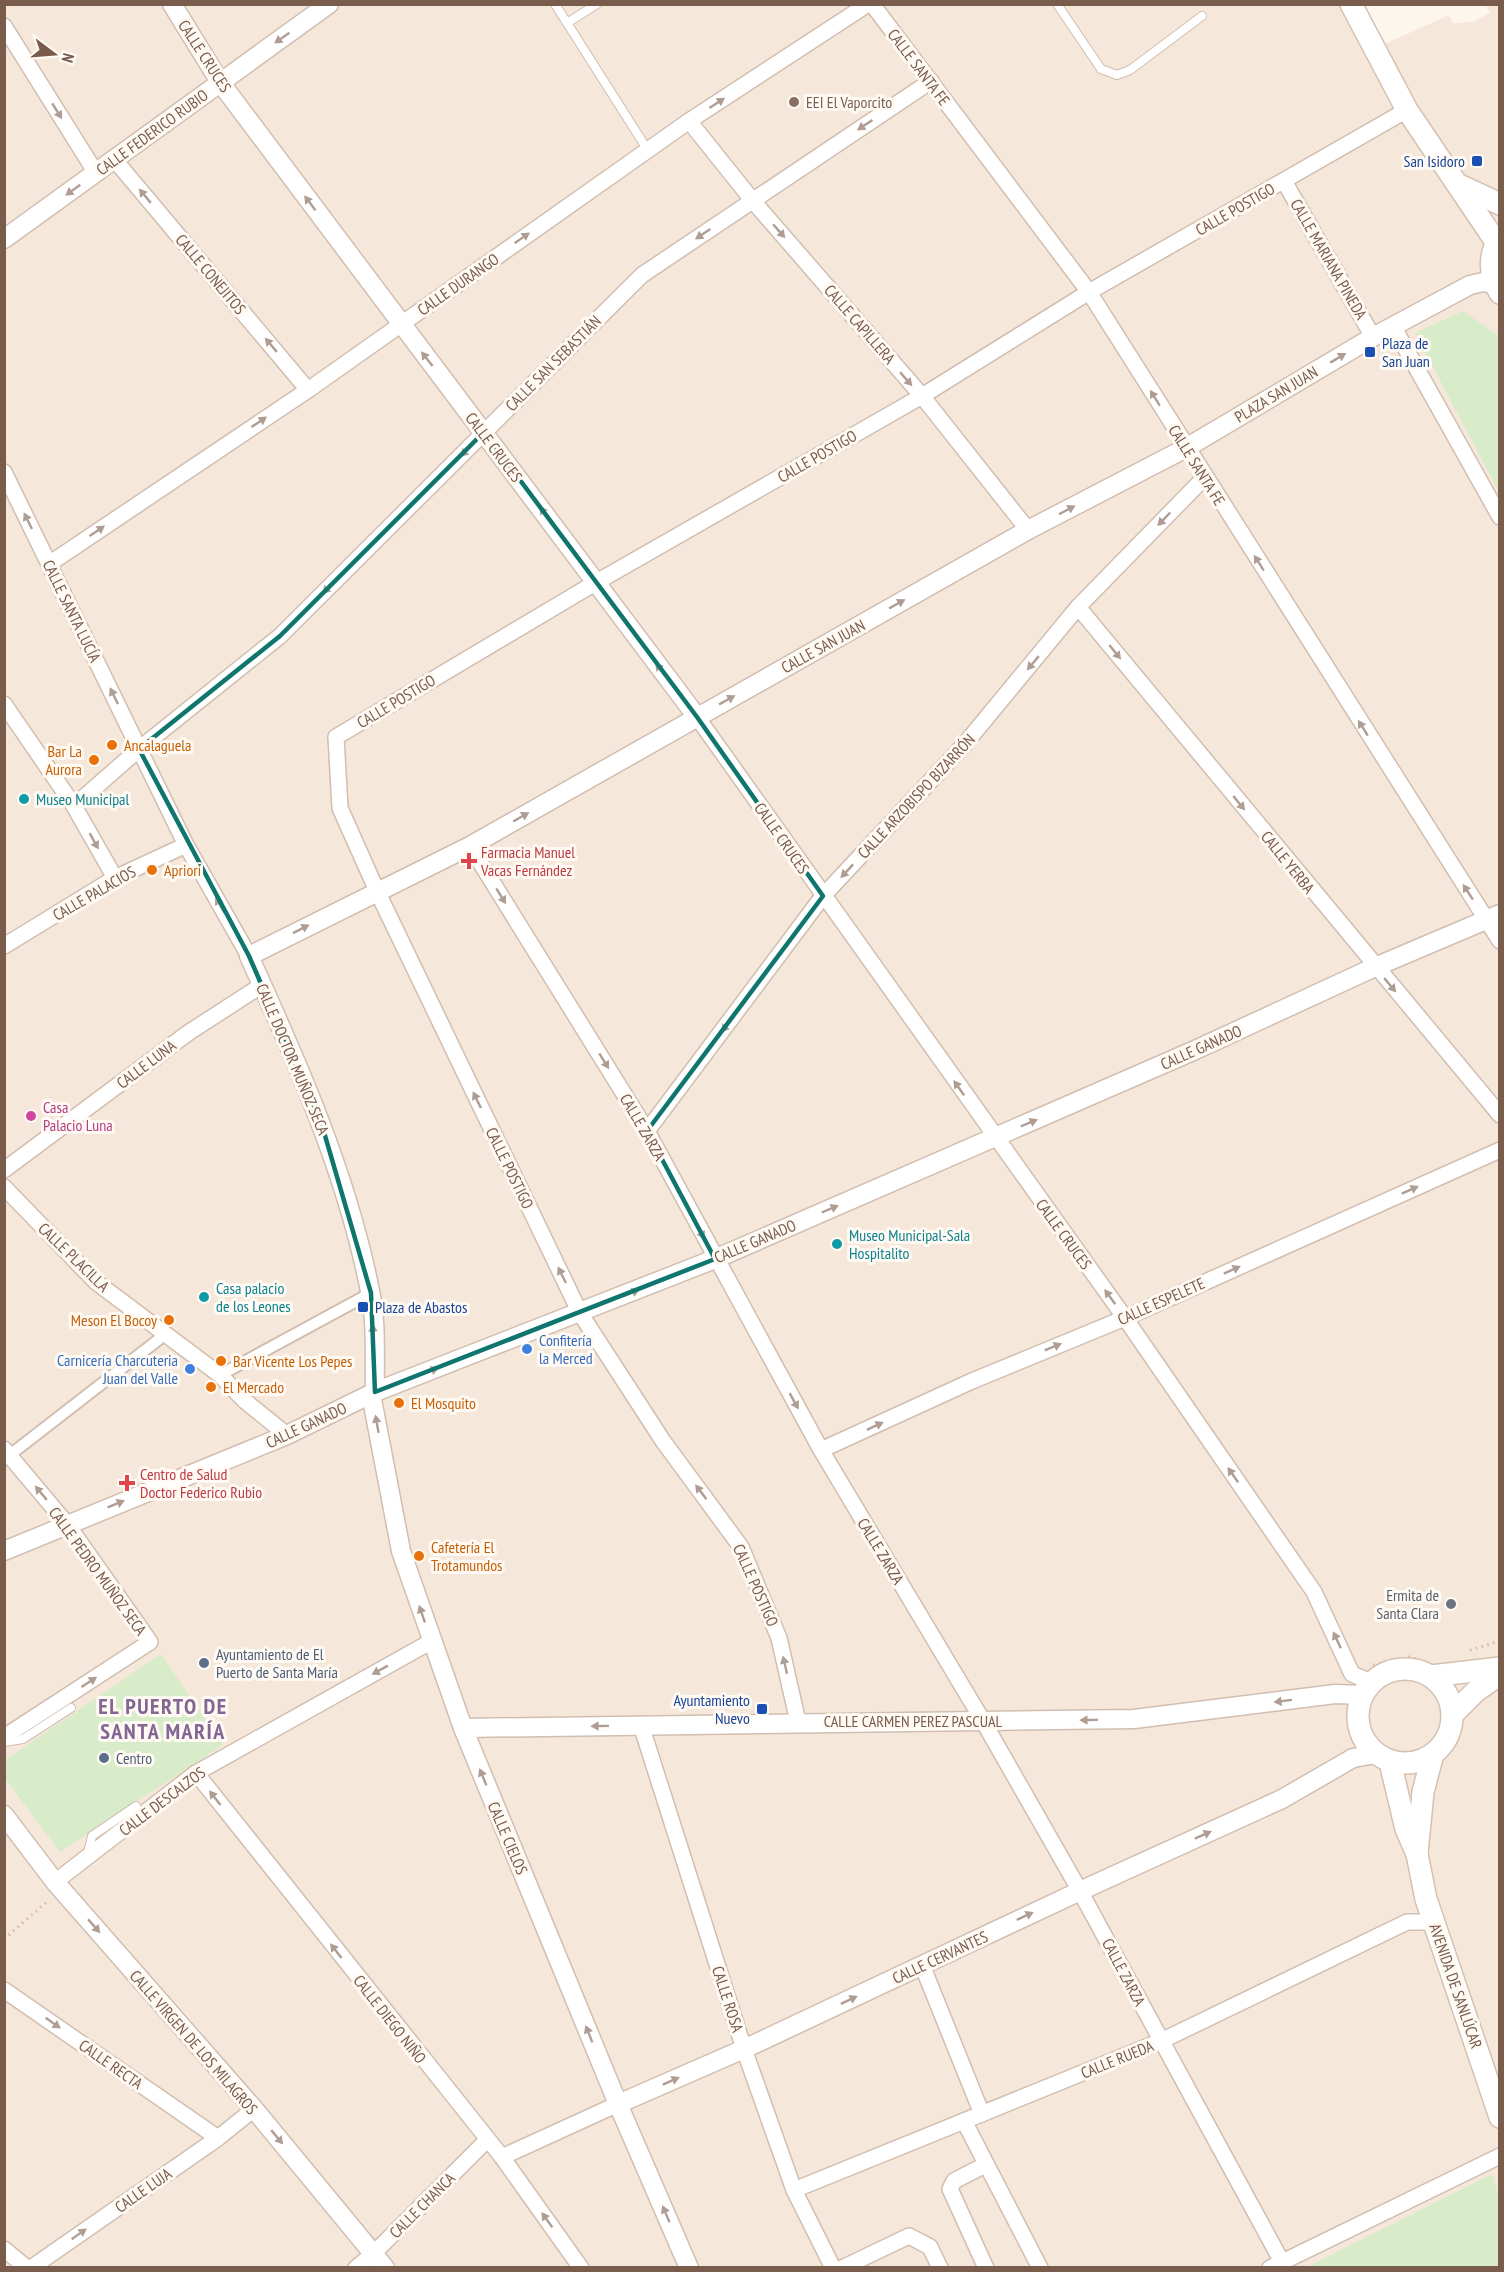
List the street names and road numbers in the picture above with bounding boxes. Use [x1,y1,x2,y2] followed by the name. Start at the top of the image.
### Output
[174,16,236,96] street label: CALLE CRUCES
[884,25,955,110] street label: CALLE SANTA FE
[92,85,212,179] street label: CALLE FEDERICO RUBIO
[1192,178,1278,240] street label: CALLE POSTIGO
[1286,195,1372,323] street label: CALLE MARIANA PINEDA
[172,230,251,318] street label: CALLE CONEJITOS
[413,248,503,319] street label: CALLE DURANGO
[820,280,900,368] street label: CALLE CAPILLERA
[501,311,605,415] street label: CALLE SAN SEBASTIÁN
[1231,361,1321,427] street label: PLAZA SAN JUAN
[461,408,527,486] street label: CALLE CRUCES
[1164,421,1230,509] street label: CALLE SANTA FE
[774,425,860,487] street label: CALLE POSTIGO
[39,557,106,666] street label: CALLE SANTA LUCÍA
[778,615,868,677] street label: CALLE SAN JUAN
[353,670,439,732] street label: CALLE POSTIGO
[853,729,979,863] street label: CALLE ARZOBISPO BIZARRÓN
[750,799,814,878] street label: CALLE CRUCES
[1257,827,1320,898] street label: CALLE YERBA
[49,861,139,925] street label: CALLE PALACIOS
[252,980,334,1138] street label: CALLE DOCTOR MUÑOZ SECA
[1157,1020,1245,1074] street label: CALLE GANADO
[112,1035,180,1093] street label: CALLE LUNA
[616,1090,670,1164] street label: CALLE ZARZA
[482,1124,538,1212] street label: CALLE POSTIGO
[1032,1195,1096,1273] street label: CALLE CRUCES
[711,1215,799,1267] street label: CALLE GANADO
[34,1218,114,1296] street label: CALLE PLACILLA
[1114,1273,1208,1329] street label: CALLE ESPELETE
[262,1397,350,1452] street label: CALLE GANADO
[45,1503,152,1639] street label: CALLE PEDRO MUÑOZ SECA
[853,1514,909,1588] street label: CALLE ZARZA
[729,1541,783,1630] street label: CALLE POSTIGO
[824,1711,1003,1731] street label: CALLE CARMEN PEREZ PASCUAL
[115,1762,209,1840] street label: CALLE DESCALZOS
[484,1799,532,1878] street label: CALLE CIELOS
[1425,1921,1487,2051] street label: AVENIDA DE SANLÚCAR
[889,1926,991,1988] street label: CALLE CERVANTES
[1098,1935,1150,2010] street label: CALLE ZARZA
[708,1963,748,2035] street label: CALLE ROSA
[126,1966,262,2118] street label: CALLE VIRGEN DE LOS MILAGROS
[349,1971,431,2067] street label: CALLE DIEGO NIÑO
[75,2035,147,2093] street label: CALLE RECTA
[1078,2035,1157,2083] street label: CALLE RUEDA
[111,2163,175,2217] street label: CALLE LUJA
[385,2168,459,2242] street label: CALLE CHANCA

